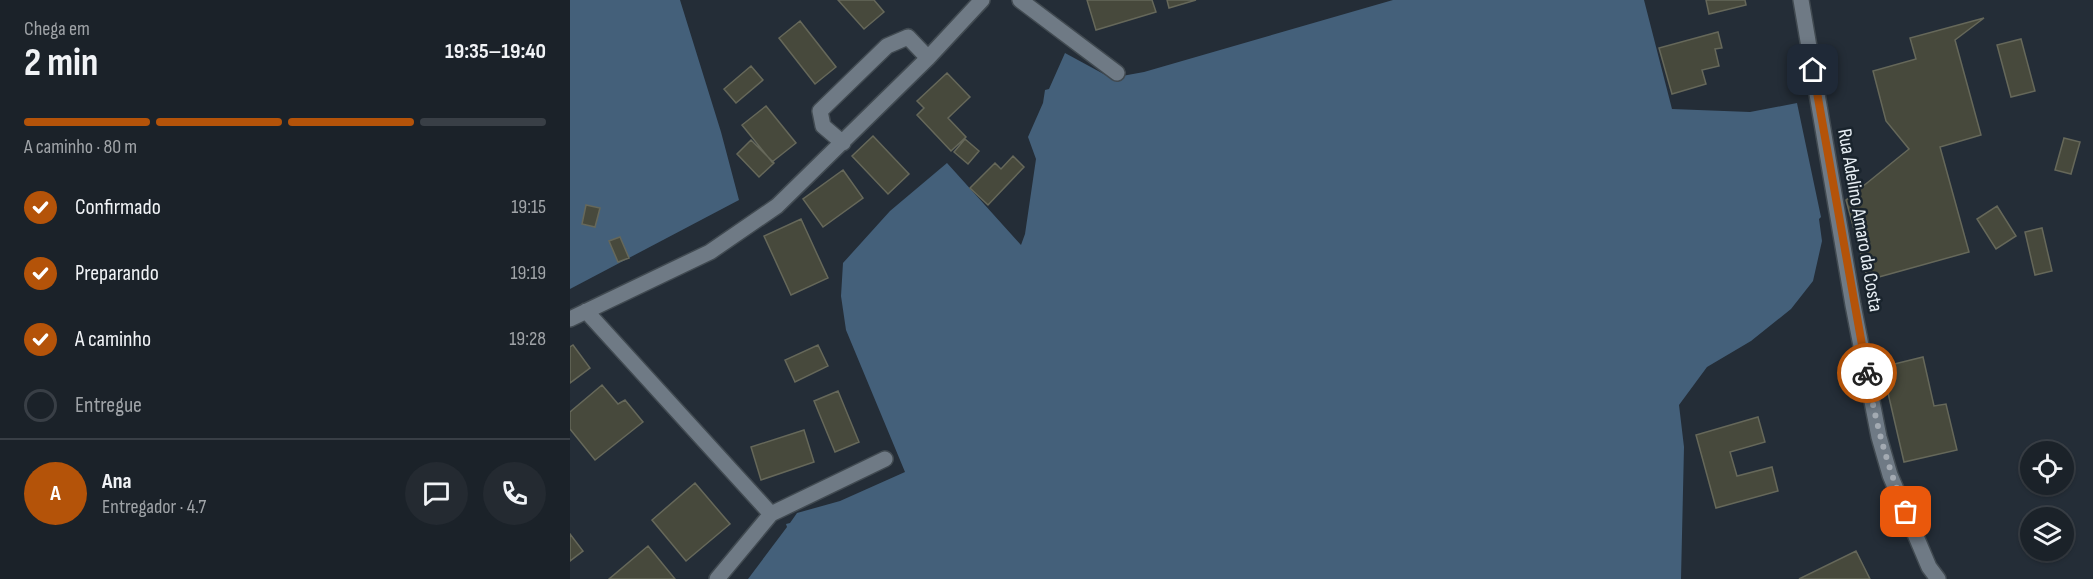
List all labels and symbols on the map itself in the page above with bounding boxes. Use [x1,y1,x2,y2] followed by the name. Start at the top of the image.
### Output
[1787,44,1838,95] pin
[1832,127,1888,314] street label: Rua Adelino Amaro da Costa
[1837,343,1897,403] courier
[1880,486,1931,537] pin

